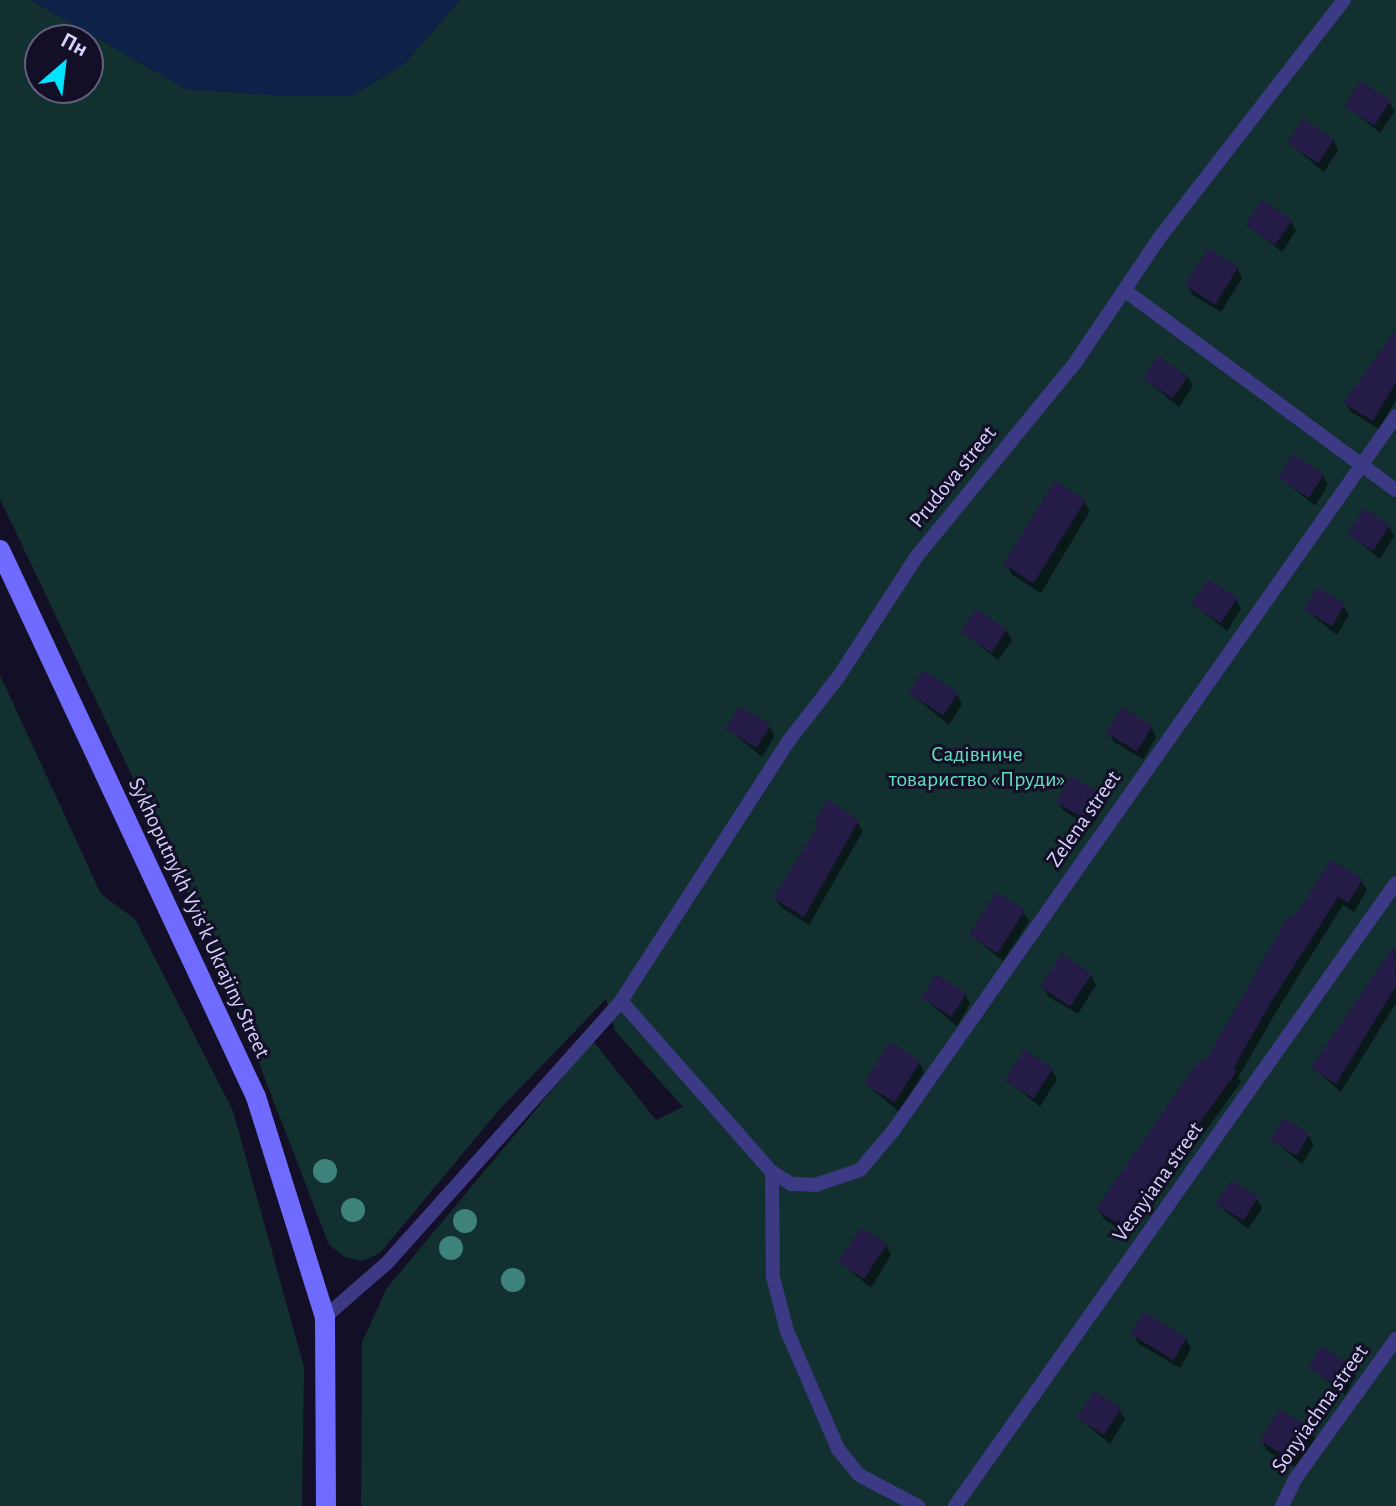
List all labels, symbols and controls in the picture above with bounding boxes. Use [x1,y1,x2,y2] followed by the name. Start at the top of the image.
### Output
[24,24,104,104] north arrow
[57,29,91,61] text: Пн
[904,421,1002,533] street label: Prudova street
[889,741,1065,792] park label: Садівниче товариство «Пруди»
[1041,766,1127,872] street label: Zelena street
[122,774,276,1062] street label: Sykhoputnykh Vyis'k Ukrajiny Street
[1107,1117,1209,1247] street label: Vesnyiana street
[1266,1340,1374,1478] street label: Sonyiachna street

